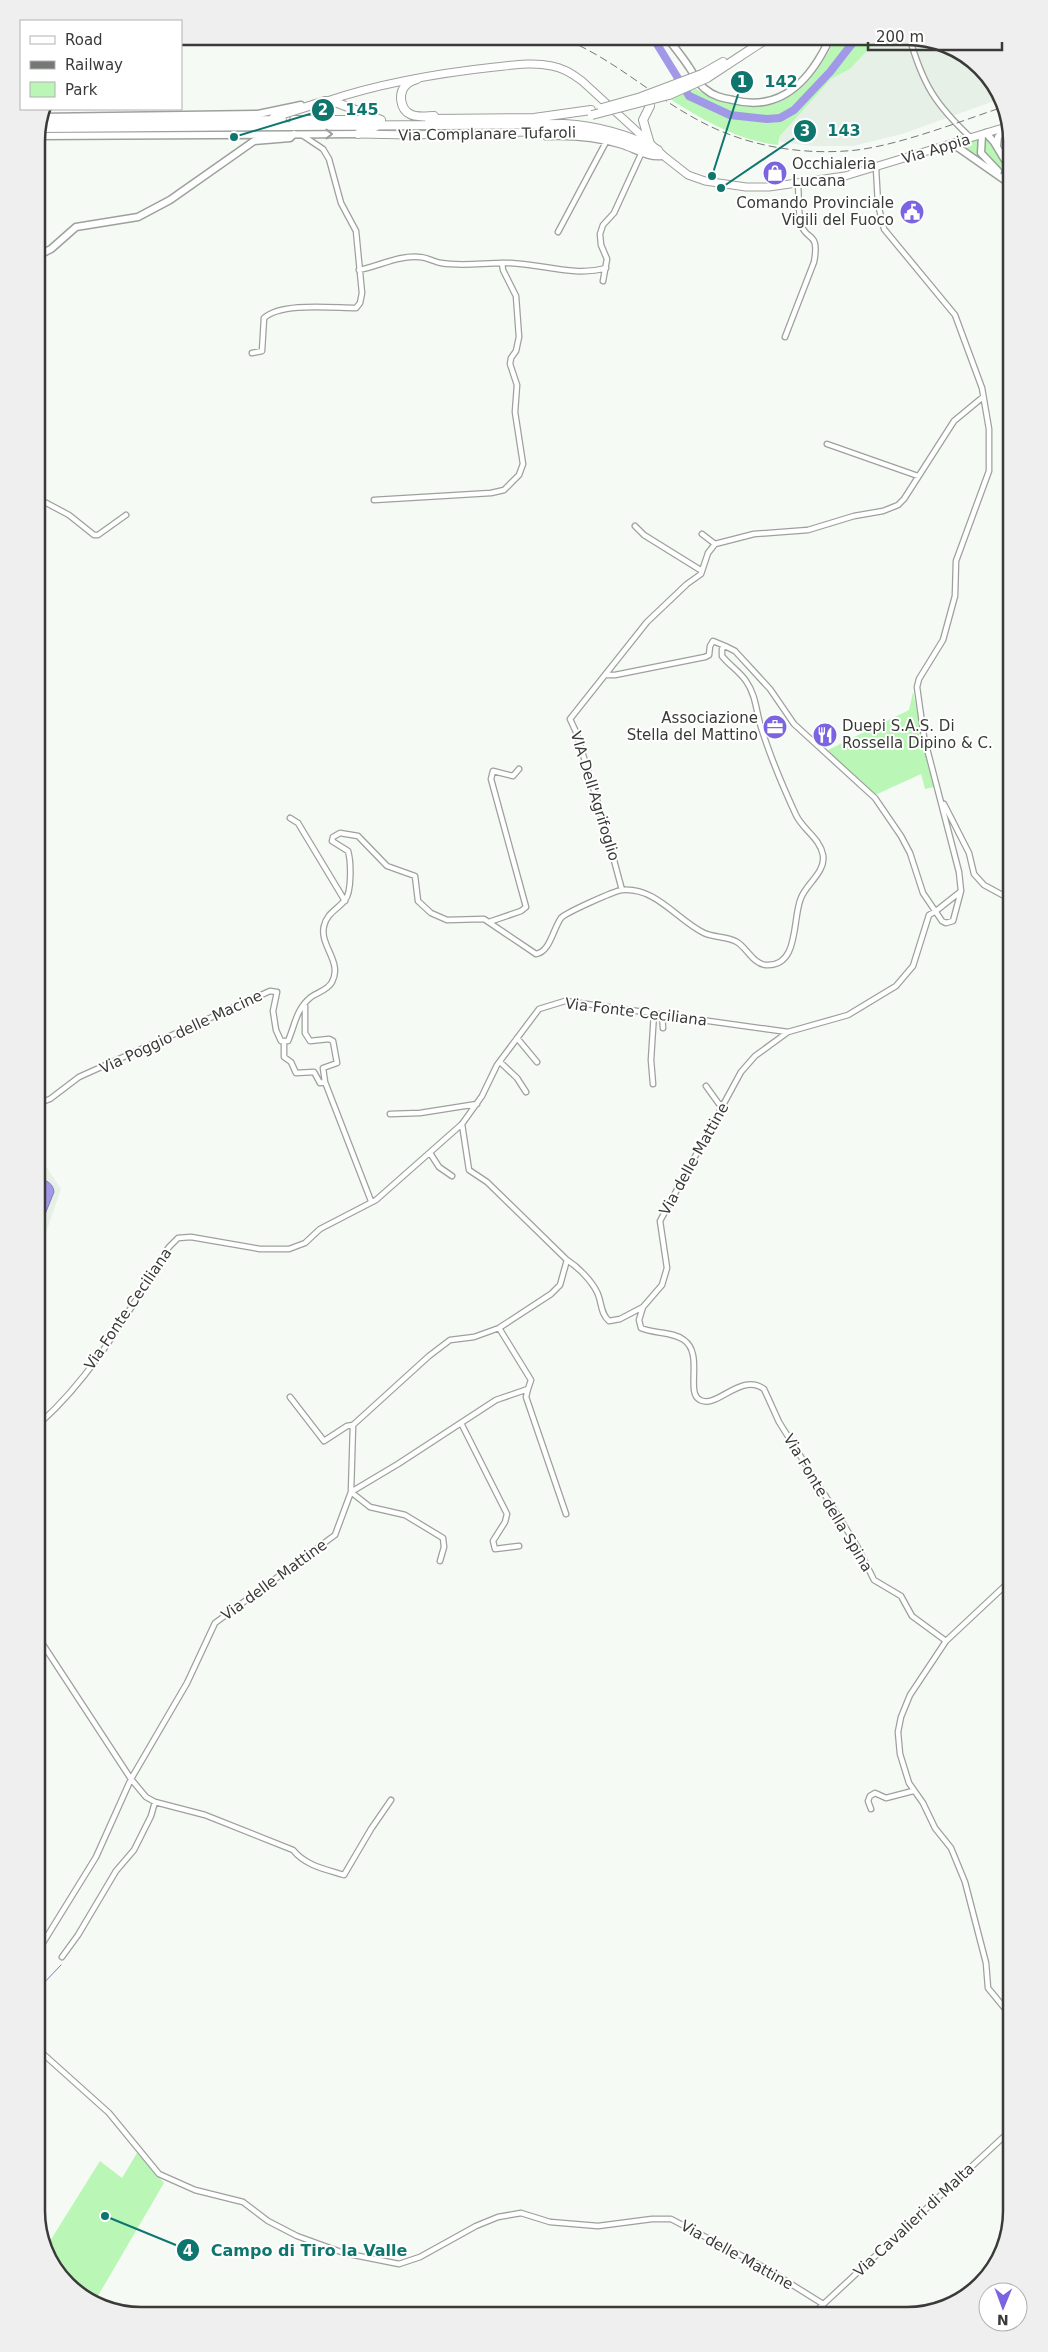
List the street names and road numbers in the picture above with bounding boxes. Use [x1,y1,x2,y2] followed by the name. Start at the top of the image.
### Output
[398,123,576,145] street label: Via Complanare Tufaroli
[900,130,972,168] street label: Via Appia
[567,729,623,863] street label: VIA Dell'Agrifoglio
[97,986,265,1078] street label: Via Poggio delle Macine
[564,994,708,1030] street label: Via Fonte Ceciliana
[656,1100,732,1218] street label: Via delle Mattine
[81,1245,175,1373] street label: Via Fonte Ceciliana
[780,1431,876,1575] street label: Via Fonte della Spina
[218,1536,330,1624] street label: Via delle Mattine
[850,2159,978,2281] street label: Via Cavalieri di Malta
[678,2217,796,2293] street label: Via delle Mattine

